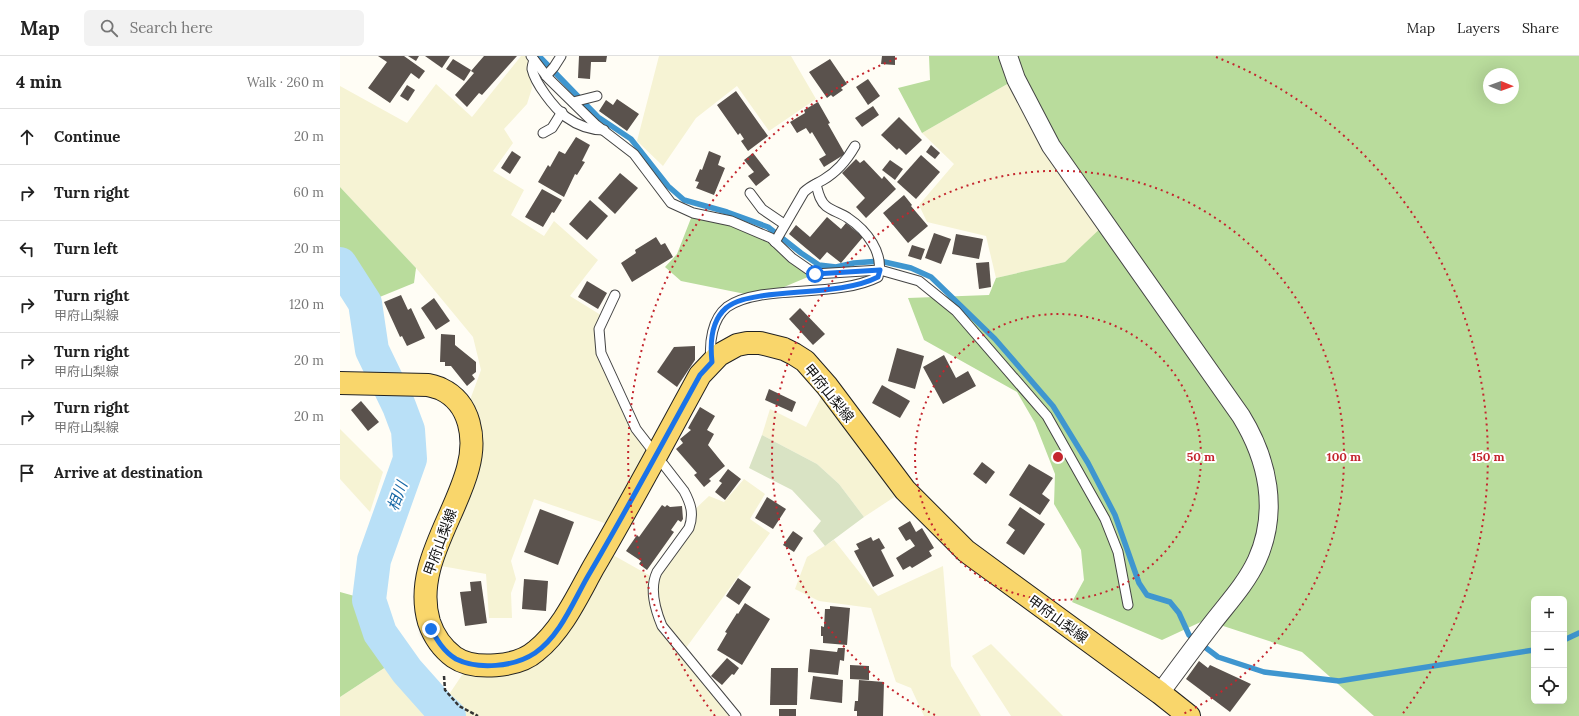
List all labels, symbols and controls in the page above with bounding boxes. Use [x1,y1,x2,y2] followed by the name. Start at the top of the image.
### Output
[84,10,364,46] search box
[20,16,60,40] text: Map
[98,17,120,39] icon: search
[130,18,213,37] text: Search here
[1407,19,1435,37] text: Map
[1457,19,1500,37] text: Layers
[1522,19,1559,37] text: Share
[1483,68,1519,104] north arrow
[16,71,62,93] text: 4 min
[247,74,324,91] text: Walk · 260 m
[16,126,38,148] icon: ahead
[54,127,120,146] text: Continue
[294,128,324,145] text: 20 m
[16,182,38,204] icon: right
[54,183,130,202] text: Turn right
[293,184,324,201] text: 60 m
[16,238,38,260] icon: left
[54,239,118,258] text: Turn left
[294,240,324,257] text: 20 m
[806,265,824,283] route start
[54,286,130,305] text: Turn right
[16,294,38,316] icon: right
[289,296,324,313] text: 120 m
[54,307,119,324] text: 甲府山梨線
[54,342,130,361] text: Turn right
[16,350,38,372] icon: right
[294,352,324,369] text: 20 m
[800,360,858,426] street label: 甲府山梨線
[54,363,119,380] text: 甲府山梨線
[54,398,130,417] text: Turn right
[16,406,38,428] icon: right
[294,408,324,425] text: 20 m
[54,419,119,436] text: 甲府山梨線
[1187,449,1215,464] text: 50 m
[1327,449,1361,464] text: 100 m
[1471,449,1505,464] text: 150 m
[1051,450,1065,464] centre of rings
[16,462,38,484] icon: arrive
[54,463,203,482] text: Arrive at destination
[383,477,412,513] water label: 相川
[420,506,460,578] street label: 甲府山梨線
[1024,591,1092,647] street label: 甲府山梨線
[1531,596,1567,704] map controls
[1531,596,1567,632] button: +
[422,620,440,638] route end
[1531,632,1567,668] button: −
[1531,668,1567,704] button: locate

